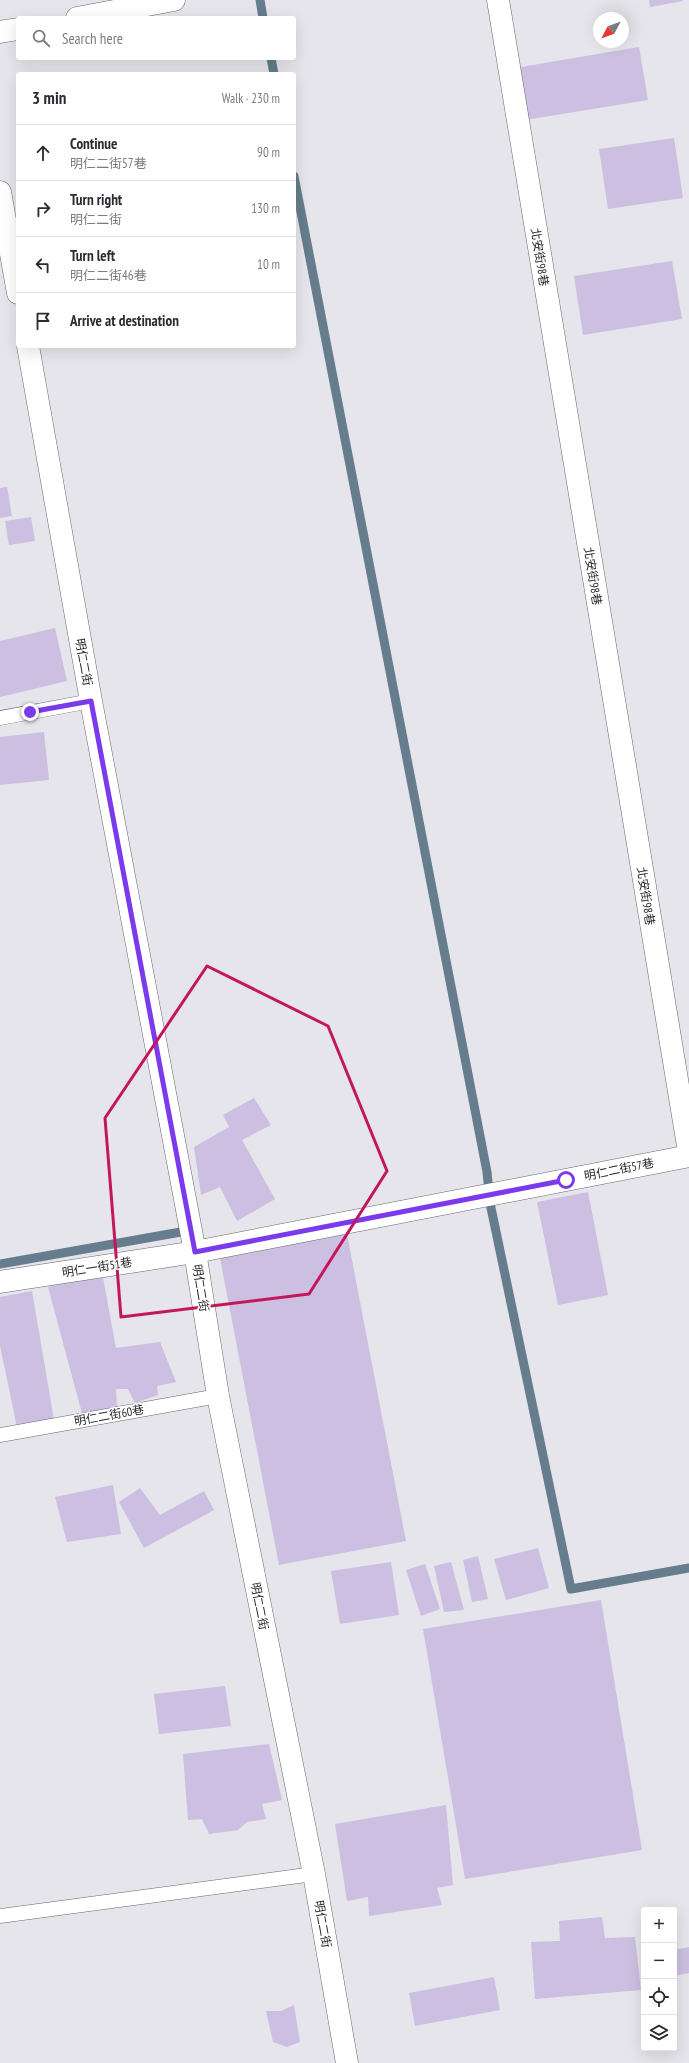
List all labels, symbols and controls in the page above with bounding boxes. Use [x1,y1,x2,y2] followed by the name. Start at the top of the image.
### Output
[593,12,629,48] north arrow
[16,16,296,60] search box
[30,27,52,49] icon: search
[62,29,123,48] text: Search here
[32,87,66,109] text: 3 min
[222,90,280,107] text: Walk · 230 m
[70,134,117,153] text: Continue
[32,142,54,164] icon: ahead
[257,144,280,161] text: 90 m
[70,155,147,172] text: 明仁二街57巷
[70,190,122,209] text: Turn right
[32,198,54,220] icon: right
[251,200,280,217] text: 130 m
[70,211,122,228] text: 明仁二街
[528,227,552,287] street label: 北安街98巷
[70,246,115,265] text: Turn left
[32,254,54,276] icon: left
[257,256,280,273] text: 10 m
[70,267,147,284] text: 明仁二街46巷
[32,310,54,332] icon: arrive
[70,311,179,330] text: Arrive at destination
[581,546,605,606] street label: 北安街98巷
[72,637,96,687] street label: 明仁二街
[21,703,39,721] route end
[634,866,658,926] street label: 北安街98巷
[583,1155,655,1183] street label: 明仁二街57巷
[557,1171,575,1189] route start
[61,1254,133,1280] street label: 明仁一街51巷
[190,1263,212,1313] street label: 明仁二街
[73,1401,145,1429] street label: 明仁二街60巷
[248,1581,272,1631] street label: 明仁二街
[311,1899,335,1949] street label: 明仁二街
[641,1907,677,2051] map controls
[641,1907,677,1943] button: +
[641,1943,677,1979] button: −
[641,1979,677,2015] button: locate
[641,2015,677,2051] button: layers

